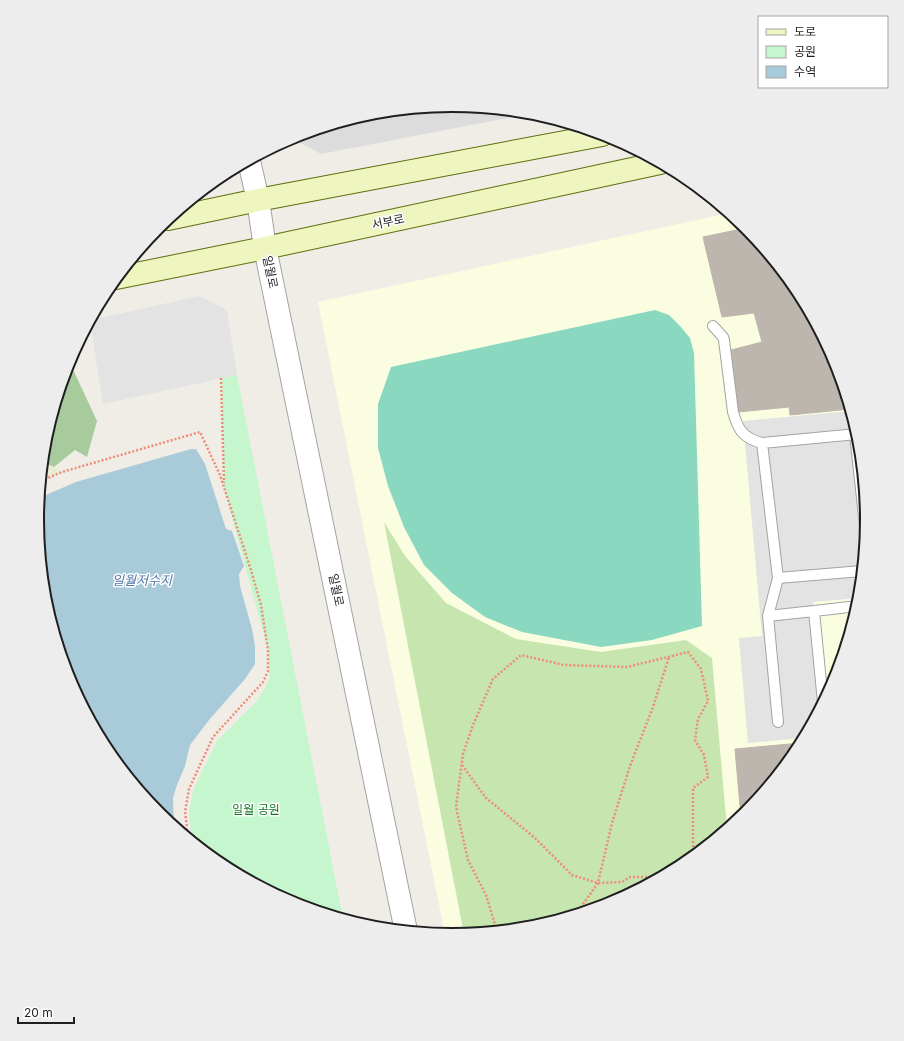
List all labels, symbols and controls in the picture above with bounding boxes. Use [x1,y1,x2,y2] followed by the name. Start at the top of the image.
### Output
[758,16,888,88] legend
[794,24,816,39] text: 도로
[794,44,816,59] text: 공원
[794,64,816,79] text: 수역
[370,211,406,232] street label: 서부로
[260,254,281,290] street label: 일월로
[112,572,173,588] water label: 일월저수지
[326,572,347,608] street label: 일월로
[232,802,280,817] park label: 일월 공원
[18,999,74,1025] scale bar
[24,1005,53,1020] text: 20 m

